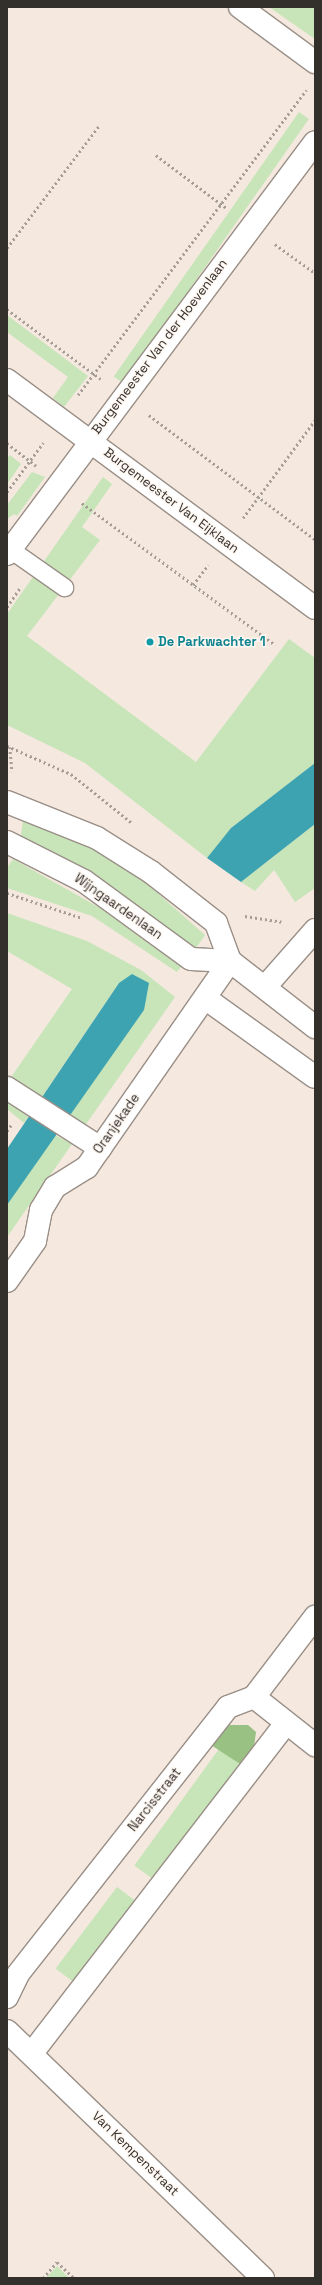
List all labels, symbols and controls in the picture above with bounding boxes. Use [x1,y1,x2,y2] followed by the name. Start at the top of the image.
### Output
[89,256,231,438] street label: Burgemeester Van der Hoevenlaan
[100,445,242,557] street label: Burgemeester Van Eijklaan
[158,634,266,650] place label: De Parkwachter 1
[145,637,155,647] marker: De Parkwachter 1
[71,871,165,943] street label: Wijngaardenlaan
[91,1091,143,1157] street label: Oranjekade
[125,1765,185,1835] street label: Narcisstraat
[88,2109,182,2199] street label: Van Kempenstraat

